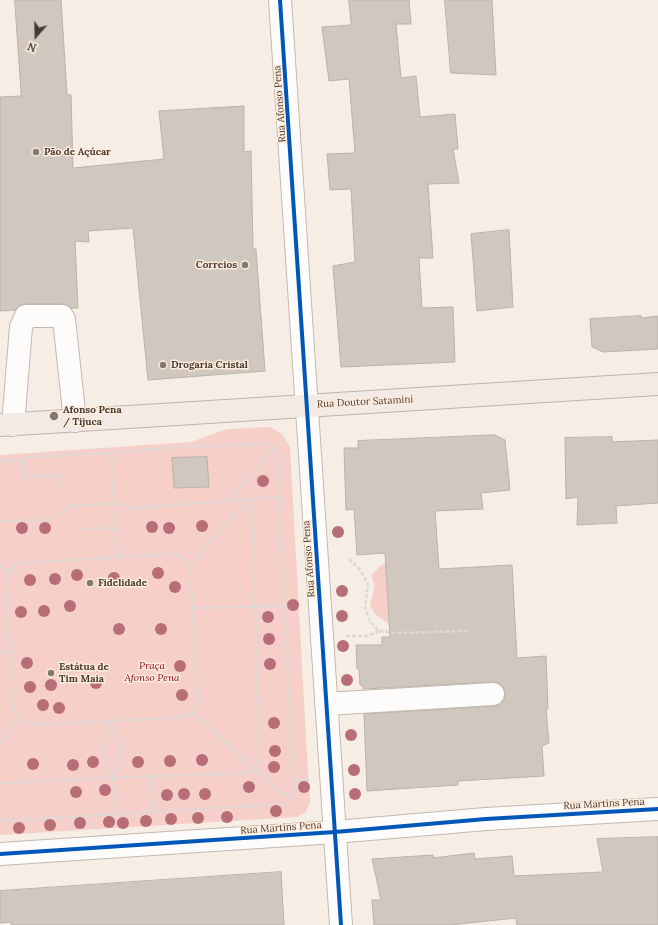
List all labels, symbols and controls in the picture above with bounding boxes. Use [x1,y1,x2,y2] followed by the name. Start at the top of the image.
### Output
[16,16,56,56] north arrow
[26,39,38,55] text: N
[271,65,289,143] street label: Rua Afonso Pena
[44,146,111,158] place label: Pão de Açúcar
[31,147,41,157] marker: Pão de Açúcar
[196,259,237,271] place label: Correios
[240,260,250,270] marker: Correios
[171,359,248,371] place label: Drogaria Cristal
[158,360,168,370] marker: Drogaria Cristal
[317,393,413,411] street label: Rua Doutor Satamini
[63,404,122,428] place label: Afonso Pena / Tijuca
[48,410,60,422] marker: Afonso Pena / Tijuca
[300,520,318,598] street label: Rua Afonso Pena
[98,577,147,589] place label: Fidelidade
[85,578,95,588] marker: Fidelidade
[124,660,180,684] park label: Praça Afonso Pena
[59,661,109,684] place label: Estátua de Tim Maia
[46,668,56,678] marker: Estátua de Tim Maia
[563,796,645,812] street label: Rua Martins Pena
[240,819,322,837] street label: Rua Martins Pena

